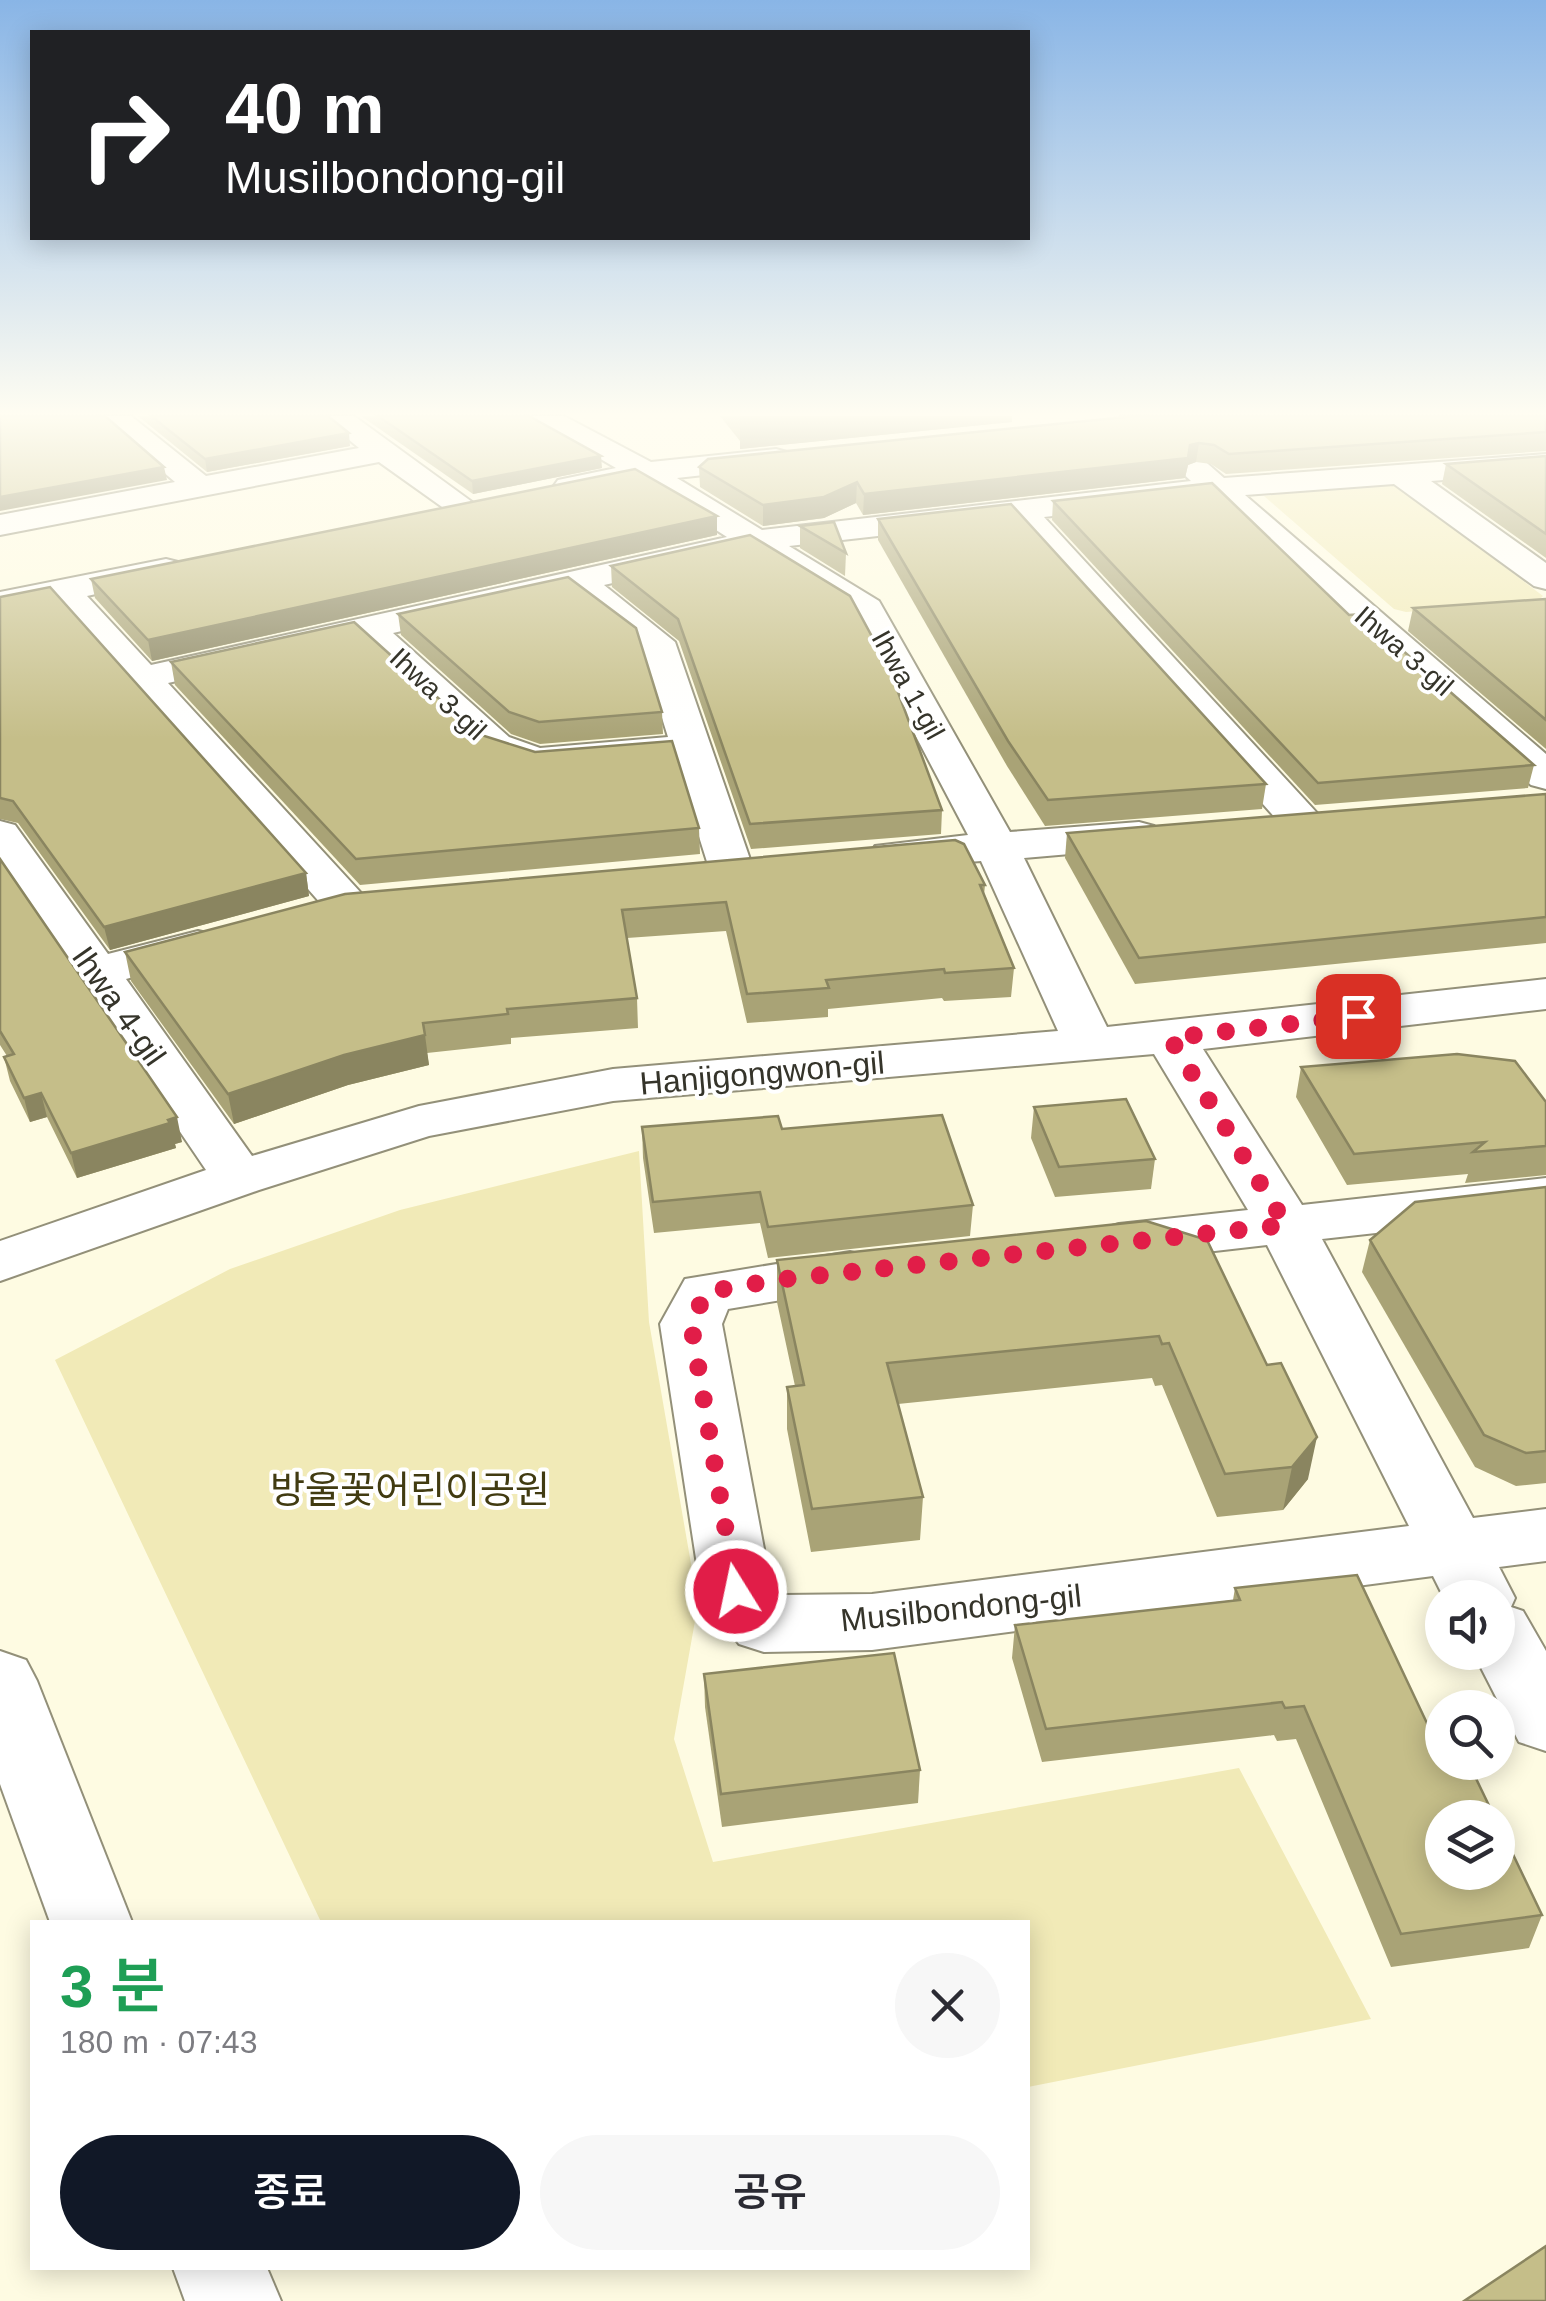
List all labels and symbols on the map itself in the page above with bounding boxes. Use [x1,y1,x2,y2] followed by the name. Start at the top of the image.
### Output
[1349,600,1459,702] street label: Ihwa 3-gil
[865,625,951,745] street label: Ihwa 1-gil
[384,642,492,746] street label: Ihwa 3-gil
[65,940,173,1072] street label: Ihwa 4-gil
[1316,974,1401,1059] pin
[638,1044,886,1102] street label: Hanjigongwon-gil
[270,1469,550,1511] park label: 방울꽃어린이공원
[684,1539,788,1643] position arrow
[839,1577,1083,1639] street label: Musilbondong-gil

